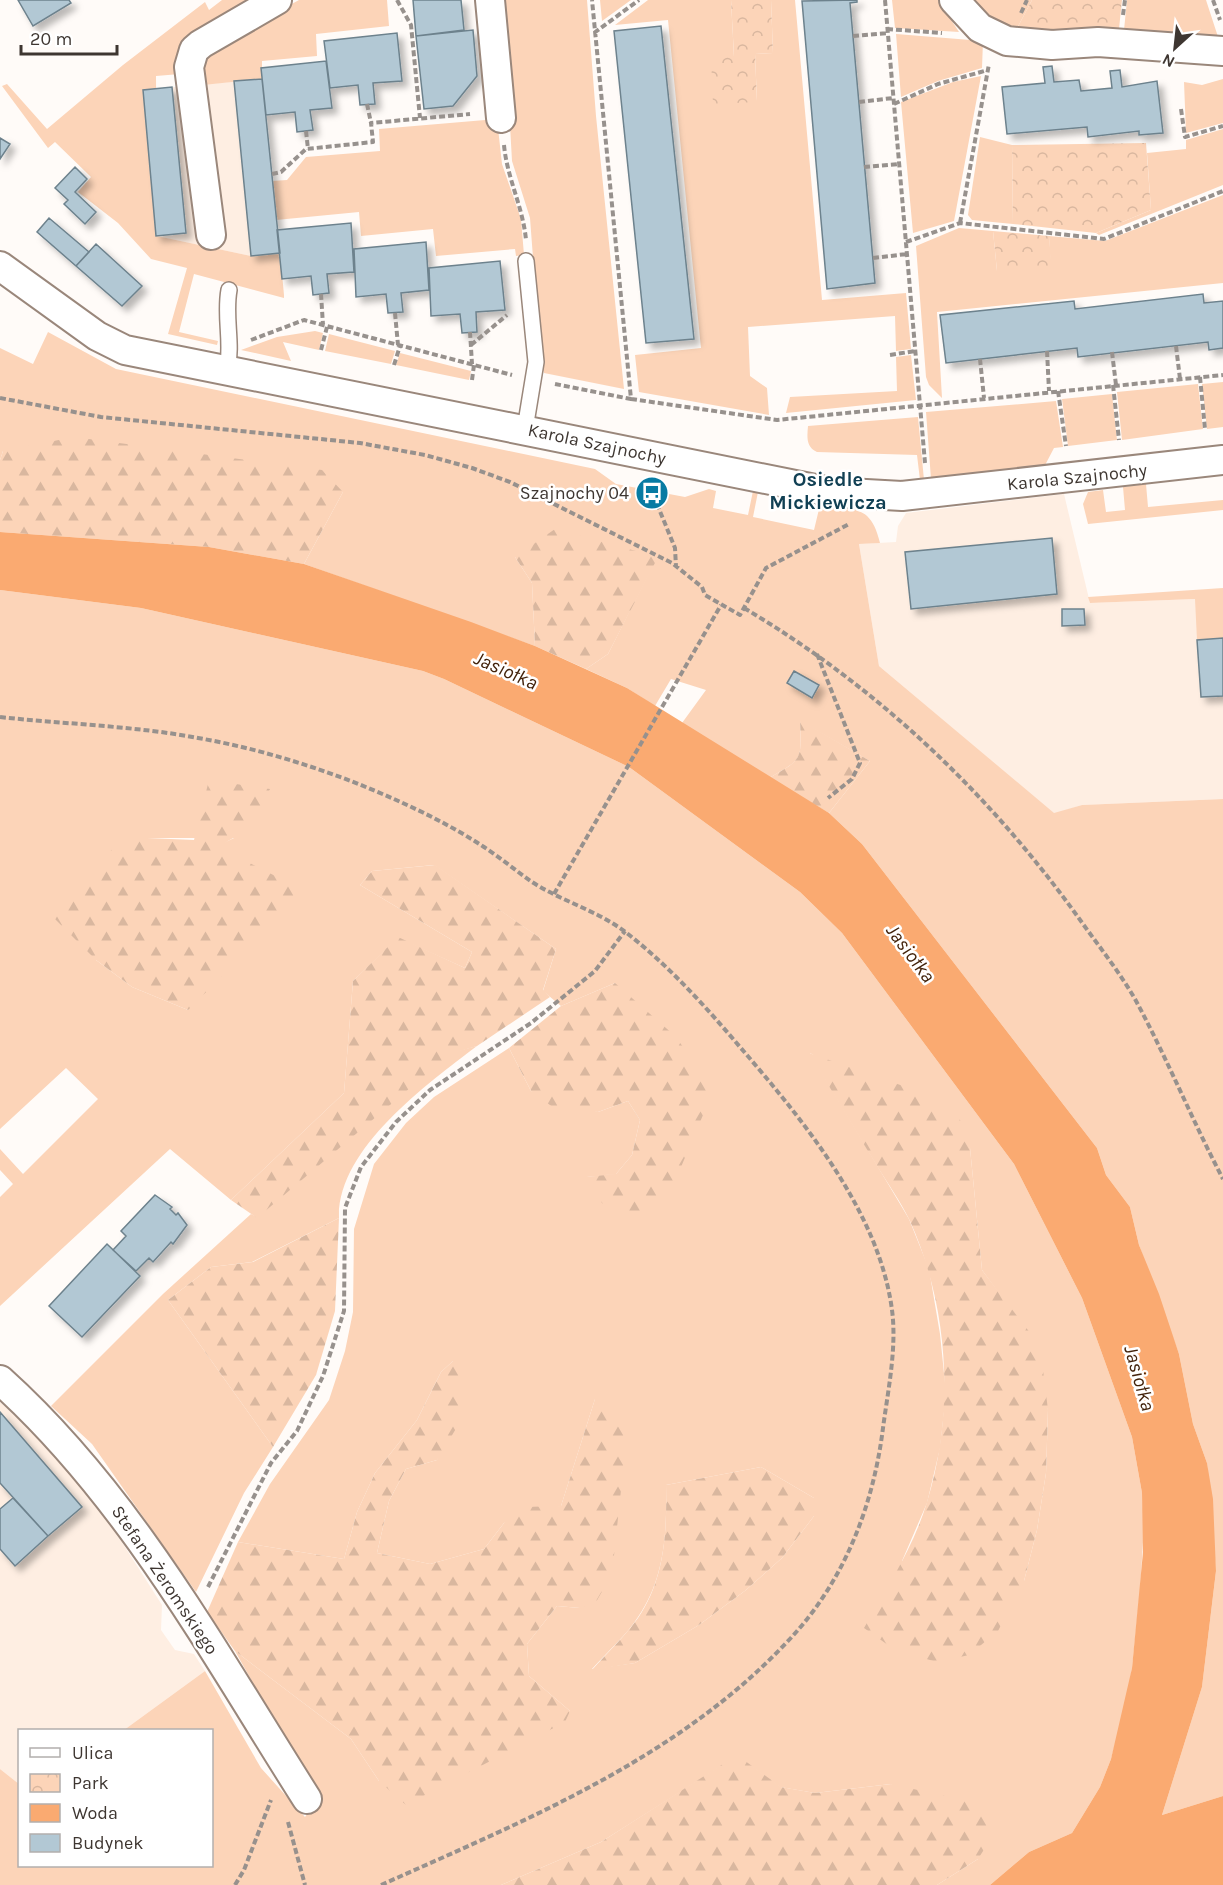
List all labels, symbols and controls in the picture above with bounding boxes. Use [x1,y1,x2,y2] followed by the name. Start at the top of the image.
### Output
[21,18,117,56] scale bar
[1145,18,1205,78] north arrow
[30,28,72,50] text: 20 m
[1159,50,1178,72] text: N
[526,419,669,470] street label: Karola Szajnochy
[1006,459,1149,495] street label: Karola Szajnochy
[769,468,887,514] district label: Osiedle Mickiewicza
[634,475,670,511] bus stop icon: Szajnochy 04
[520,482,629,504] place label: Szajnochy 04
[470,646,541,695] water label: Jasiołka
[881,920,940,987] water label: Jasiołka
[1119,1343,1160,1414] water label: Jasiołka
[107,1501,223,1659] street label: Stefana Żeromskiego
[18,1729,213,1867] legend
[72,1742,113,1764] text: Ulica
[72,1772,109,1794] text: Park
[72,1802,118,1824] text: Woda
[72,1832,143,1854] text: Budynek

